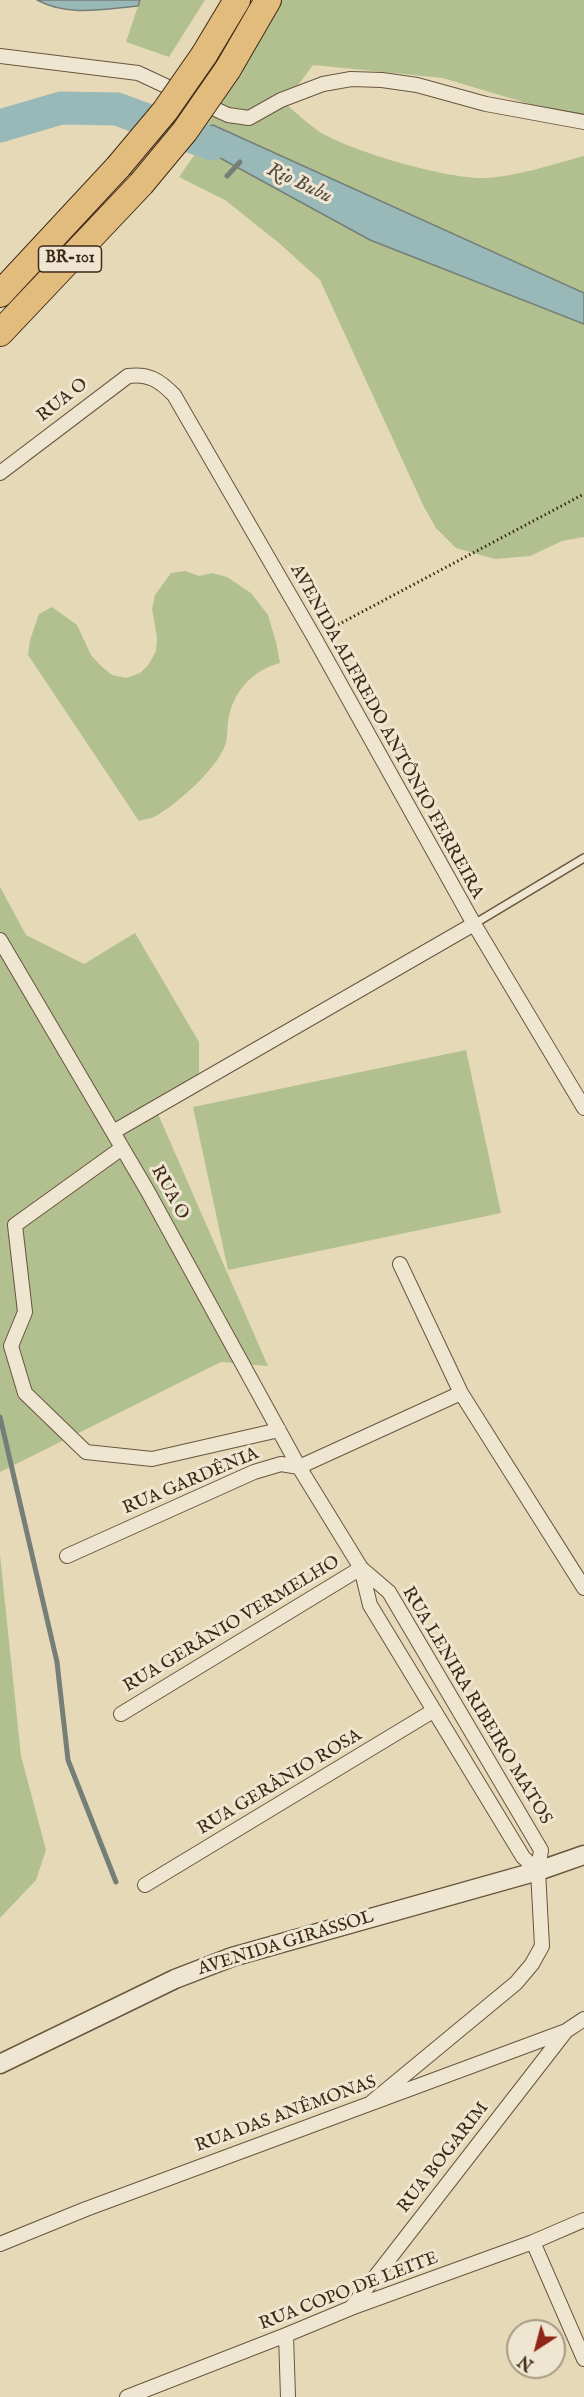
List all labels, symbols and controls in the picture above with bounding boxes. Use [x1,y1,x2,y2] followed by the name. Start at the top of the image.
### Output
[263,159,335,209] water label: Rio Bubu
[38,246,101,272] road number: BR-101
[33,374,93,428] street label: RUA O
[285,561,487,903] street label: AVENIDA ALFREDO ANTÔNIO FERREIRA
[145,1162,193,1224] street label: RUA O
[120,1444,262,1520] street label: RUA GARDÊNIA
[120,1552,344,1698] street label: RUA GERÂNIO VERMELHO
[396,1583,556,1829] street label: RUA LENIRA RIBEIRO MATOS
[194,1725,366,1841] street label: RUA GERÂNIO ROSA
[195,1907,377,1981] street label: AVENIDA GIRASSOL
[192,2072,380,2158] street label: RUA DAS ANÊMONAS
[394,2098,494,2218] street label: RUA BOGARIM
[257,2248,441,2336] street label: RUA COPO DE LEITE
[506,2319,566,2379] north arrow
[515,2350,538,2374] text: N

